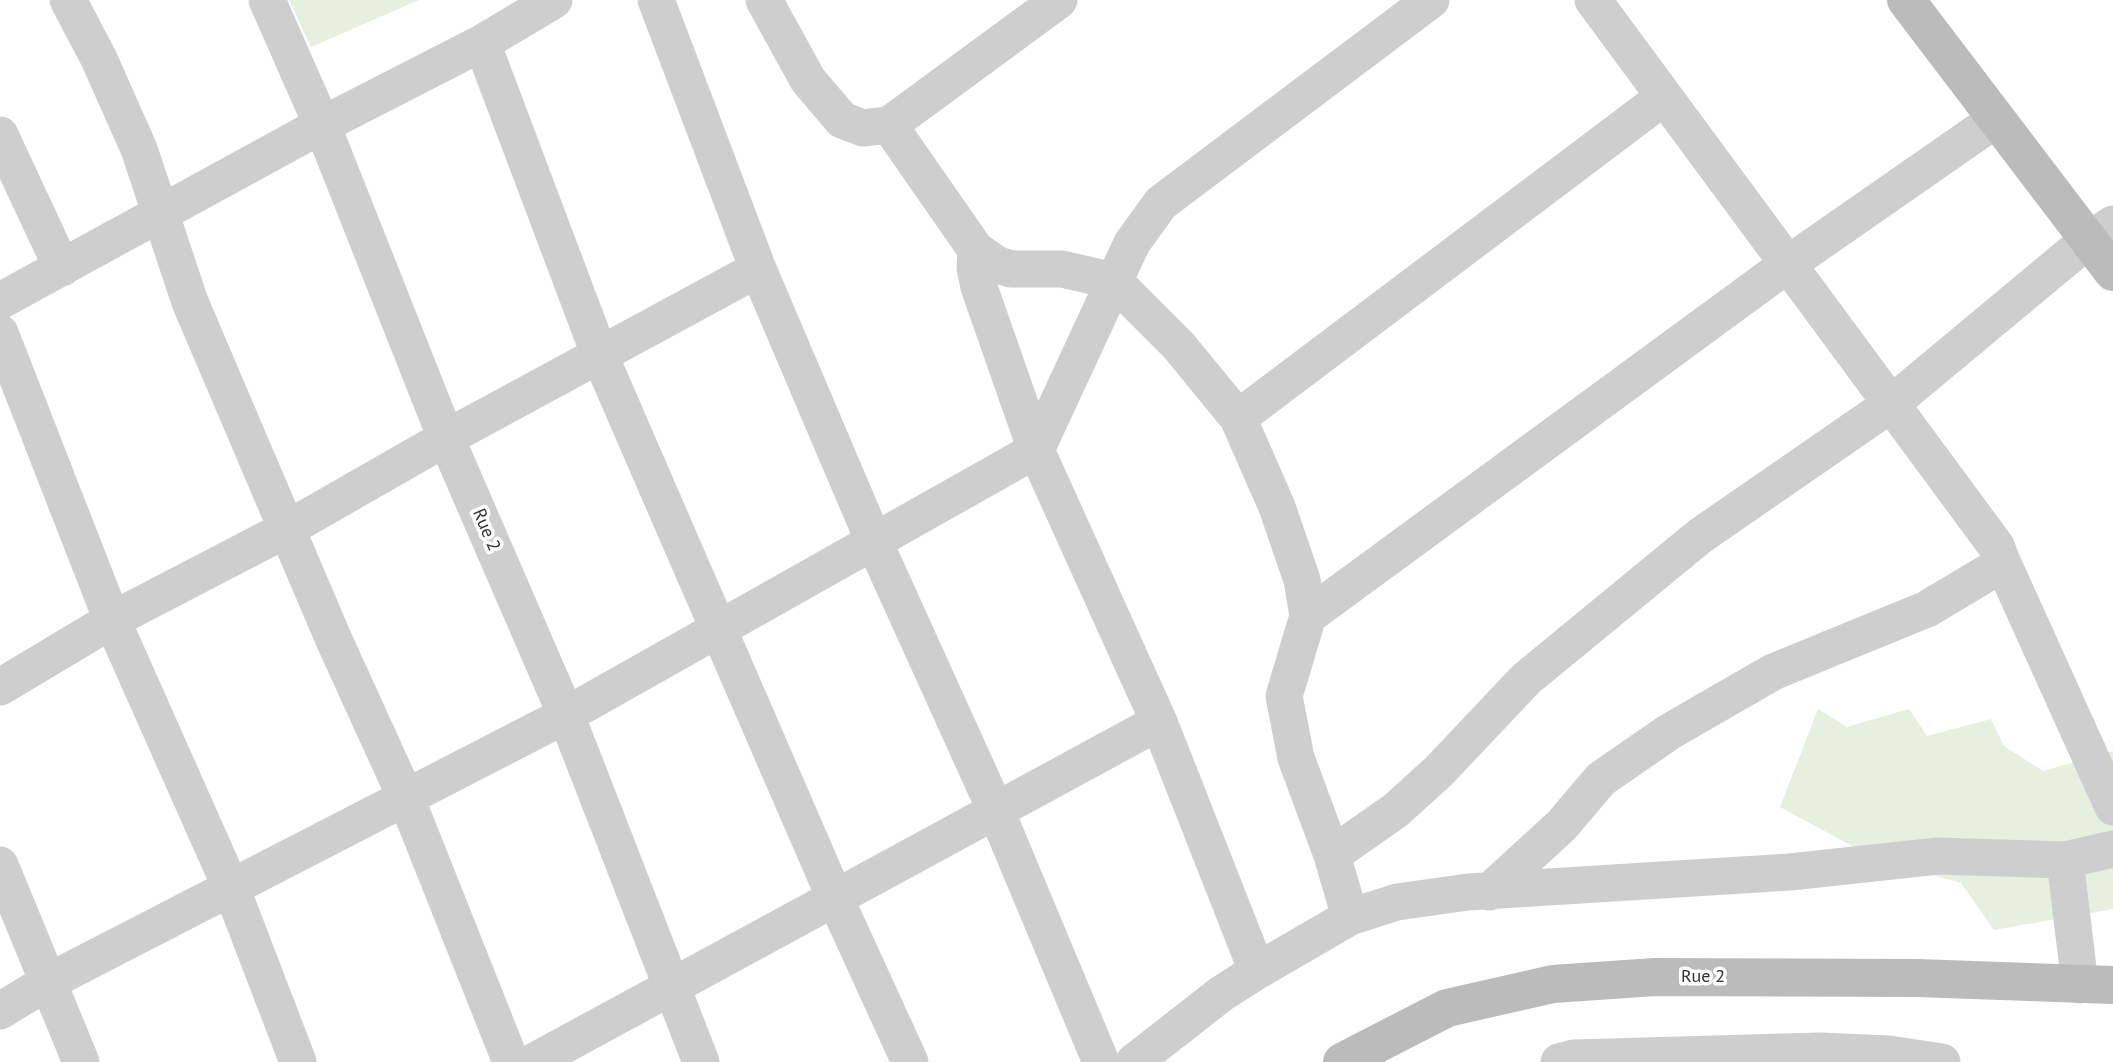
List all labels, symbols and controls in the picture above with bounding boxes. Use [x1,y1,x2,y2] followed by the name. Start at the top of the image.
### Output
[467,506,505,554] street label: Rue 2
[1681,966,1725,988] street label: Rue 2

